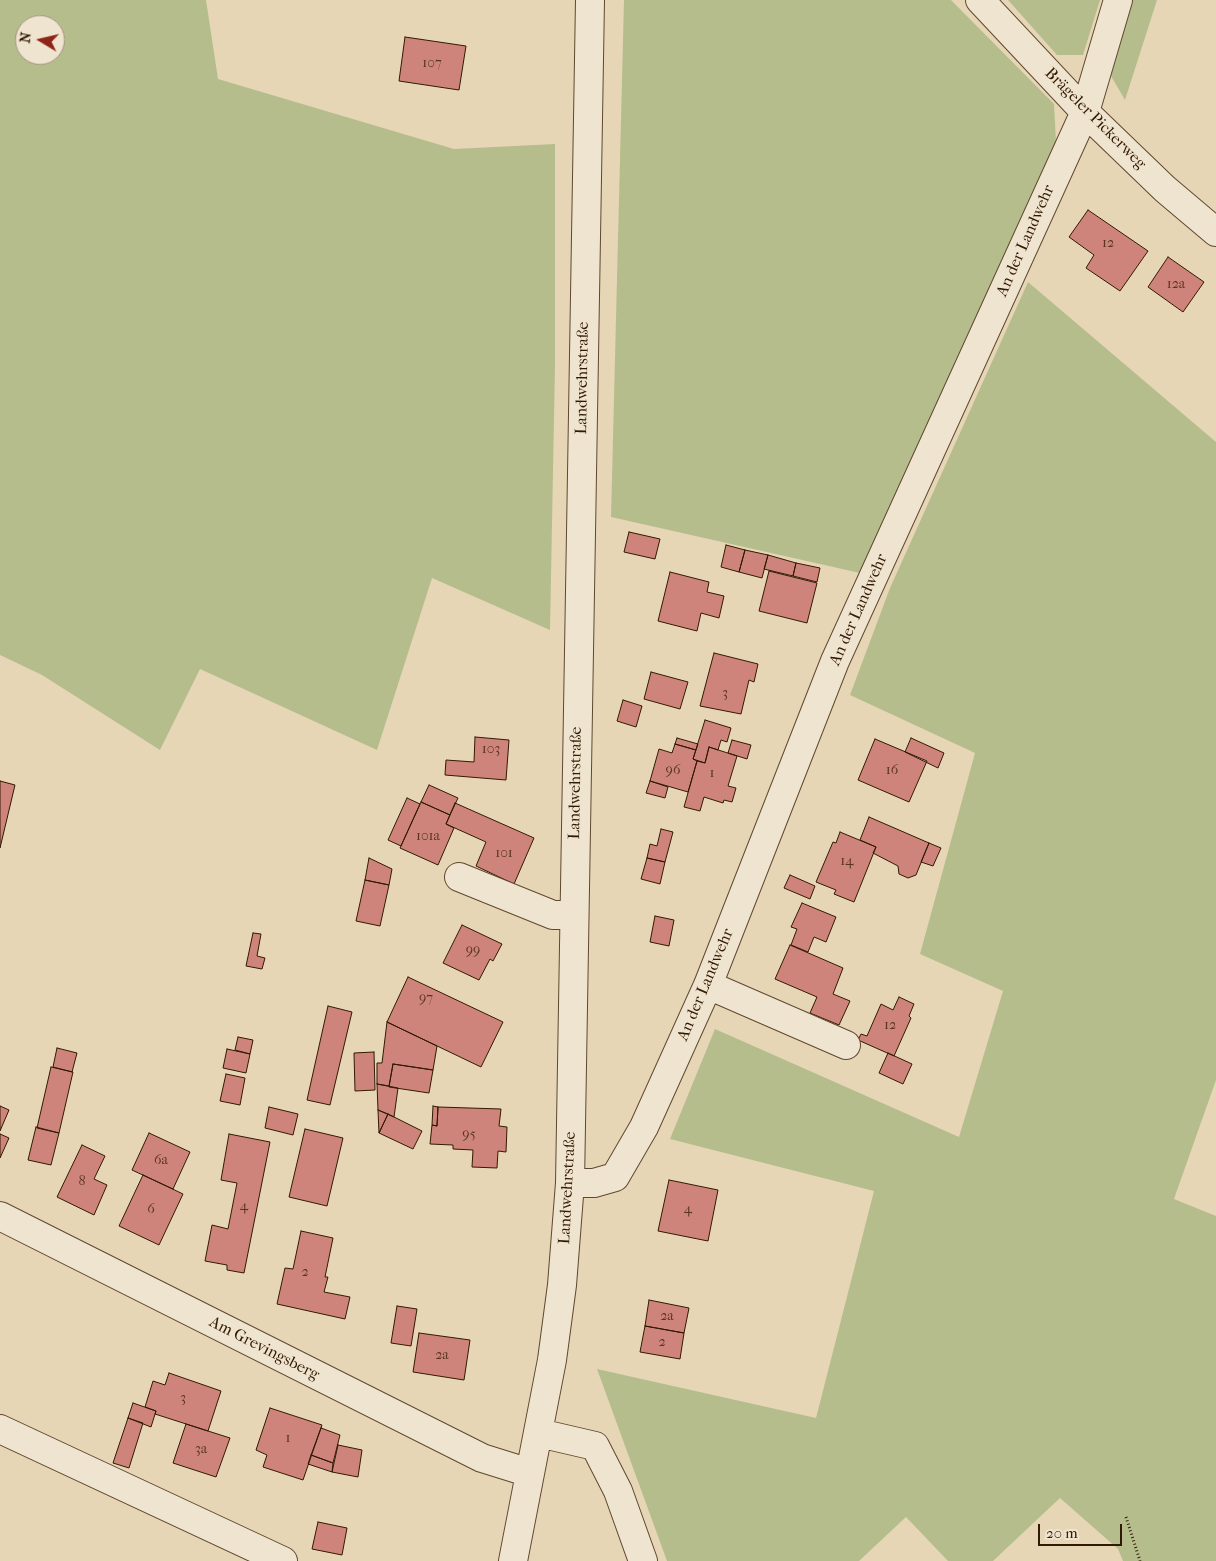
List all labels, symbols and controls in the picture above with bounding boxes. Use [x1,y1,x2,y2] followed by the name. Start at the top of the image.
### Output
[15,15,65,65] north arrow
[16,31,35,44] text: N
[422,56,442,72] house number: 107
[1040,64,1150,174] street label: Brägeler Pickerweg
[993,182,1059,300] street label: An der Landwehr
[1102,236,1114,252] house number: 12
[1167,277,1185,293] house number: 12a
[572,322,594,434] street label: Landwehrstraße
[826,551,892,669] street label: An der Landwehr
[722,686,728,702] house number: 3
[565,727,587,839] street label: Landwehrstraße
[482,742,500,758] house number: 103
[666,763,680,779] house number: 96
[886,763,898,779] house number: 16
[710,766,714,782] house number: 1
[416,829,440,845] house number: 101a
[495,846,513,862] house number: 101
[840,854,854,870] house number: 14
[674,926,738,1044] street label: An der Landwehr
[466,943,480,959] house number: 99
[419,991,433,1007] house number: 97
[884,1018,896,1034] house number: 12
[462,1127,476,1143] house number: 95
[555,1131,581,1245] street label: Landwehrstraße
[154,1153,168,1169] house number: 6a
[78,1174,86,1190] house number: 8
[240,1199,248,1215] house number: 4
[147,1202,155,1218] house number: 6
[684,1202,692,1218] house number: 4
[301,1265,309,1281] house number: 2
[660,1309,674,1325] house number: 2a
[206,1313,322,1385] street label: Am Grevingsberg
[658,1335,666,1351] house number: 2
[435,1348,449,1364] house number: 2a
[180,1391,186,1407] house number: 3
[286,1431,290,1447] house number: 1
[195,1442,207,1458] house number: 3a
[1041,1514,1125,1546] scale bar
[1046,1524,1078,1542] text: 20 m

